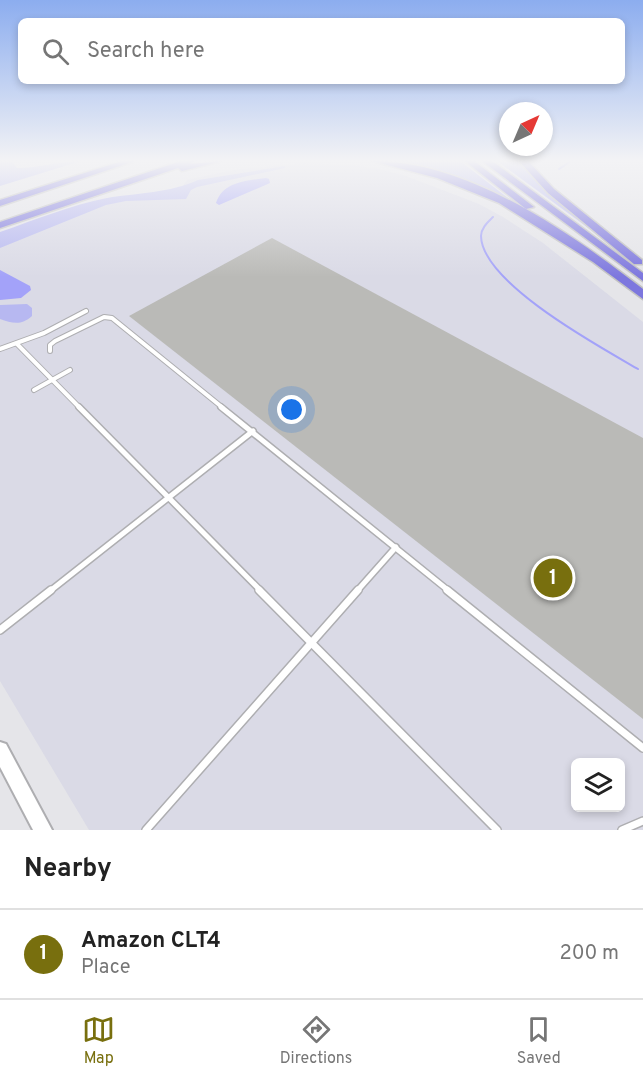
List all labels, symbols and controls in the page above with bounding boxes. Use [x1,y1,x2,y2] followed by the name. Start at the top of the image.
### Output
[18,18,625,84] search box
[39,35,72,68] icon: search
[87,38,205,65] text: Search here
[499,102,553,156] north arrow
[277,395,306,424] your location
[534,556,572,600] pin: 1
[571,758,625,812] map controls
[571,758,625,812] button: layers
[24,853,112,886] text: Nearby
[81,928,221,955] text: Amazon CLT4
[40,941,48,967] text: 1
[560,941,619,967] text: 200 m
[81,955,131,981] text: Place
[82,1013,115,1069] tab: Map
[280,1013,352,1069] tab: Directions
[517,1013,561,1069] tab: Saved

